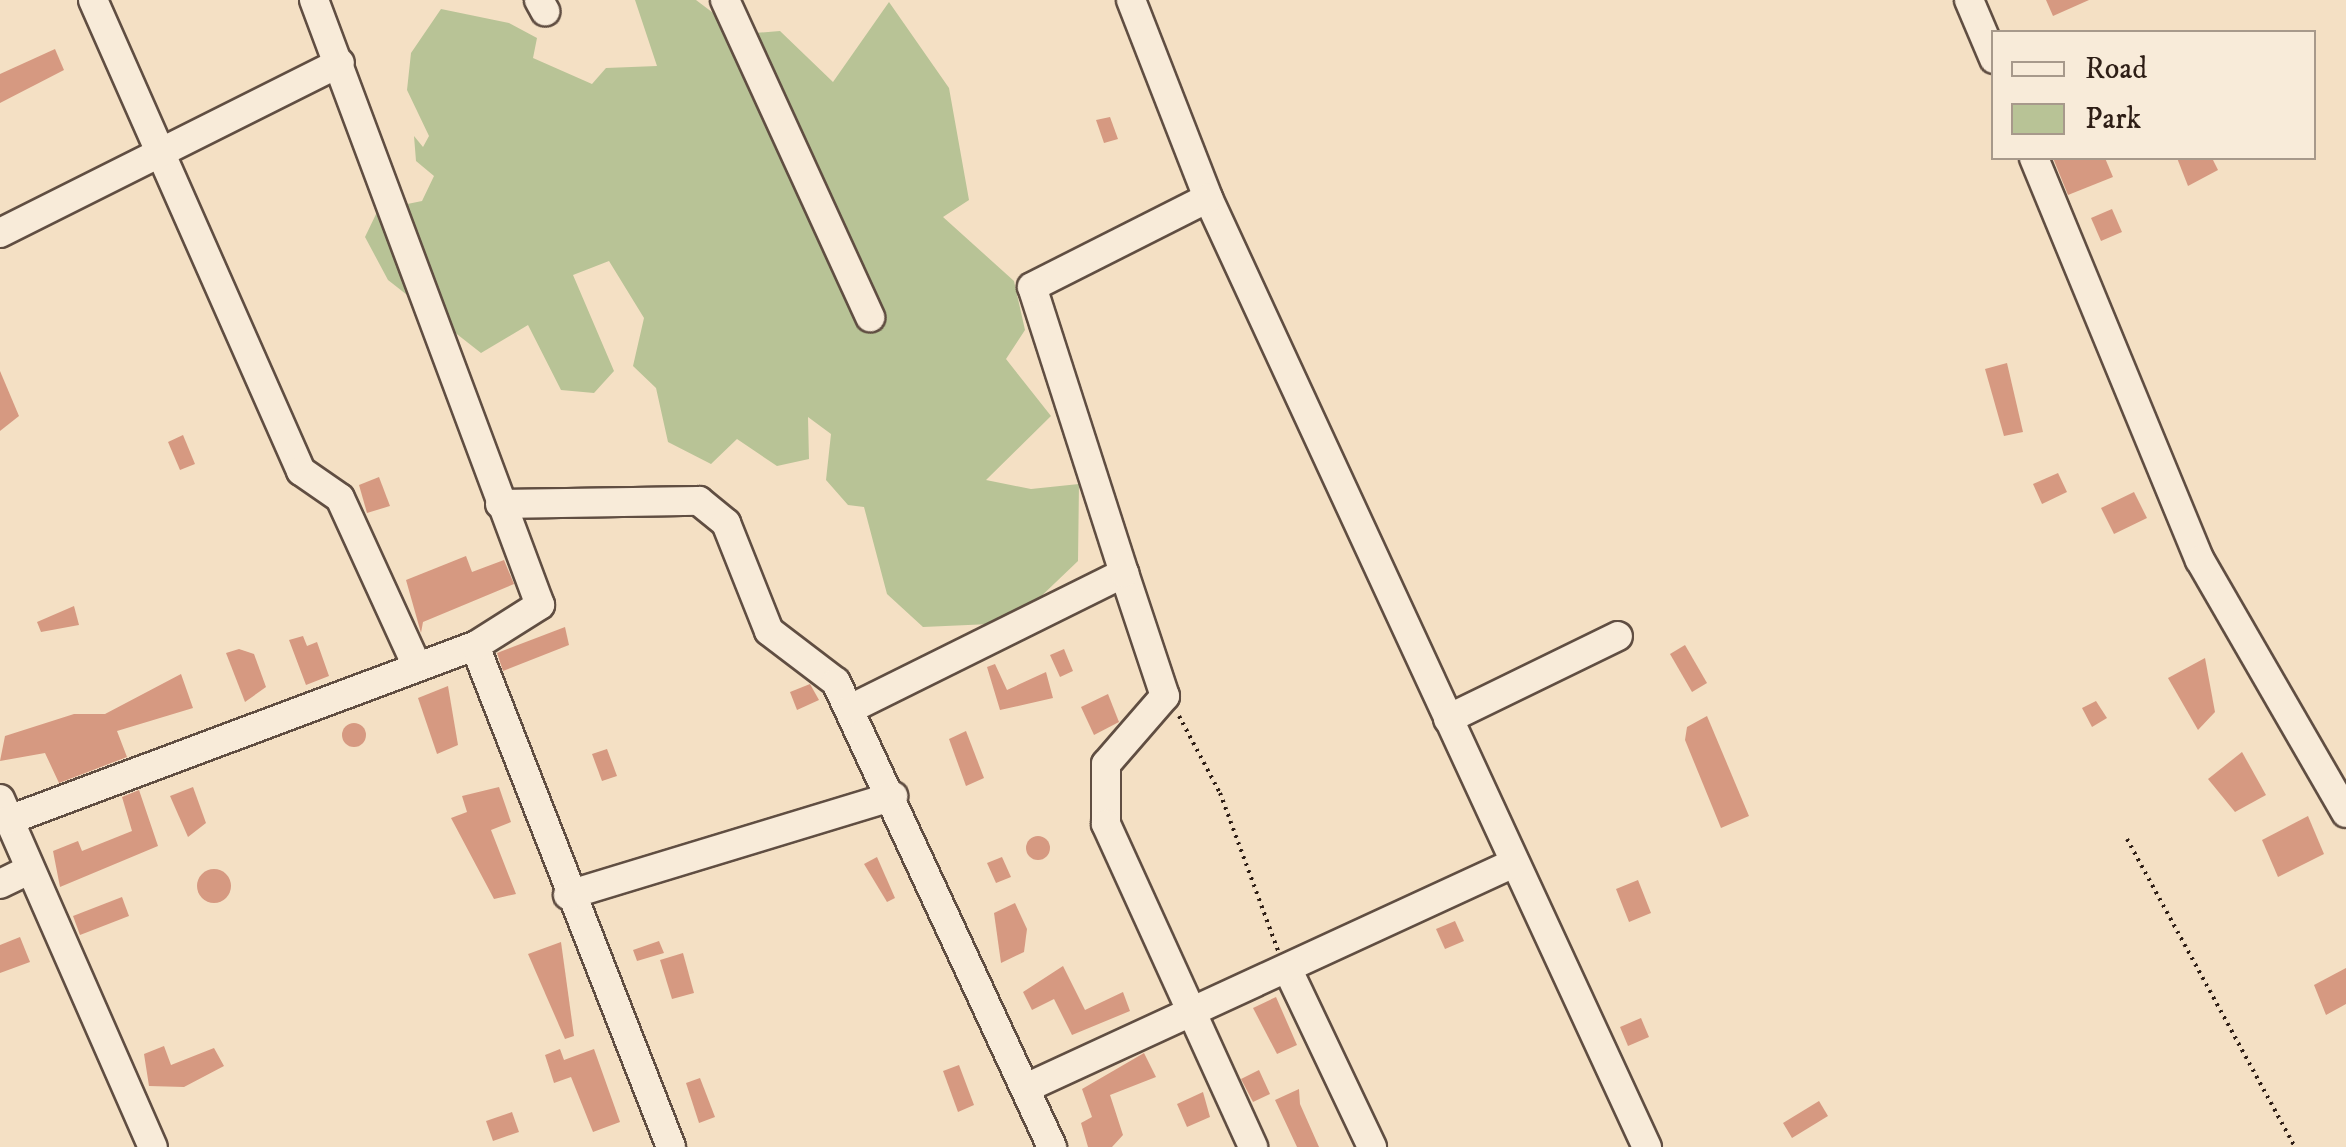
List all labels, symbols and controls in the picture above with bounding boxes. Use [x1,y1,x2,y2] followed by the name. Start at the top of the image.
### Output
[1991,30,2316,160] legend
[2085,51,2147,88] text: Road
[2085,101,2141,138] text: Park

